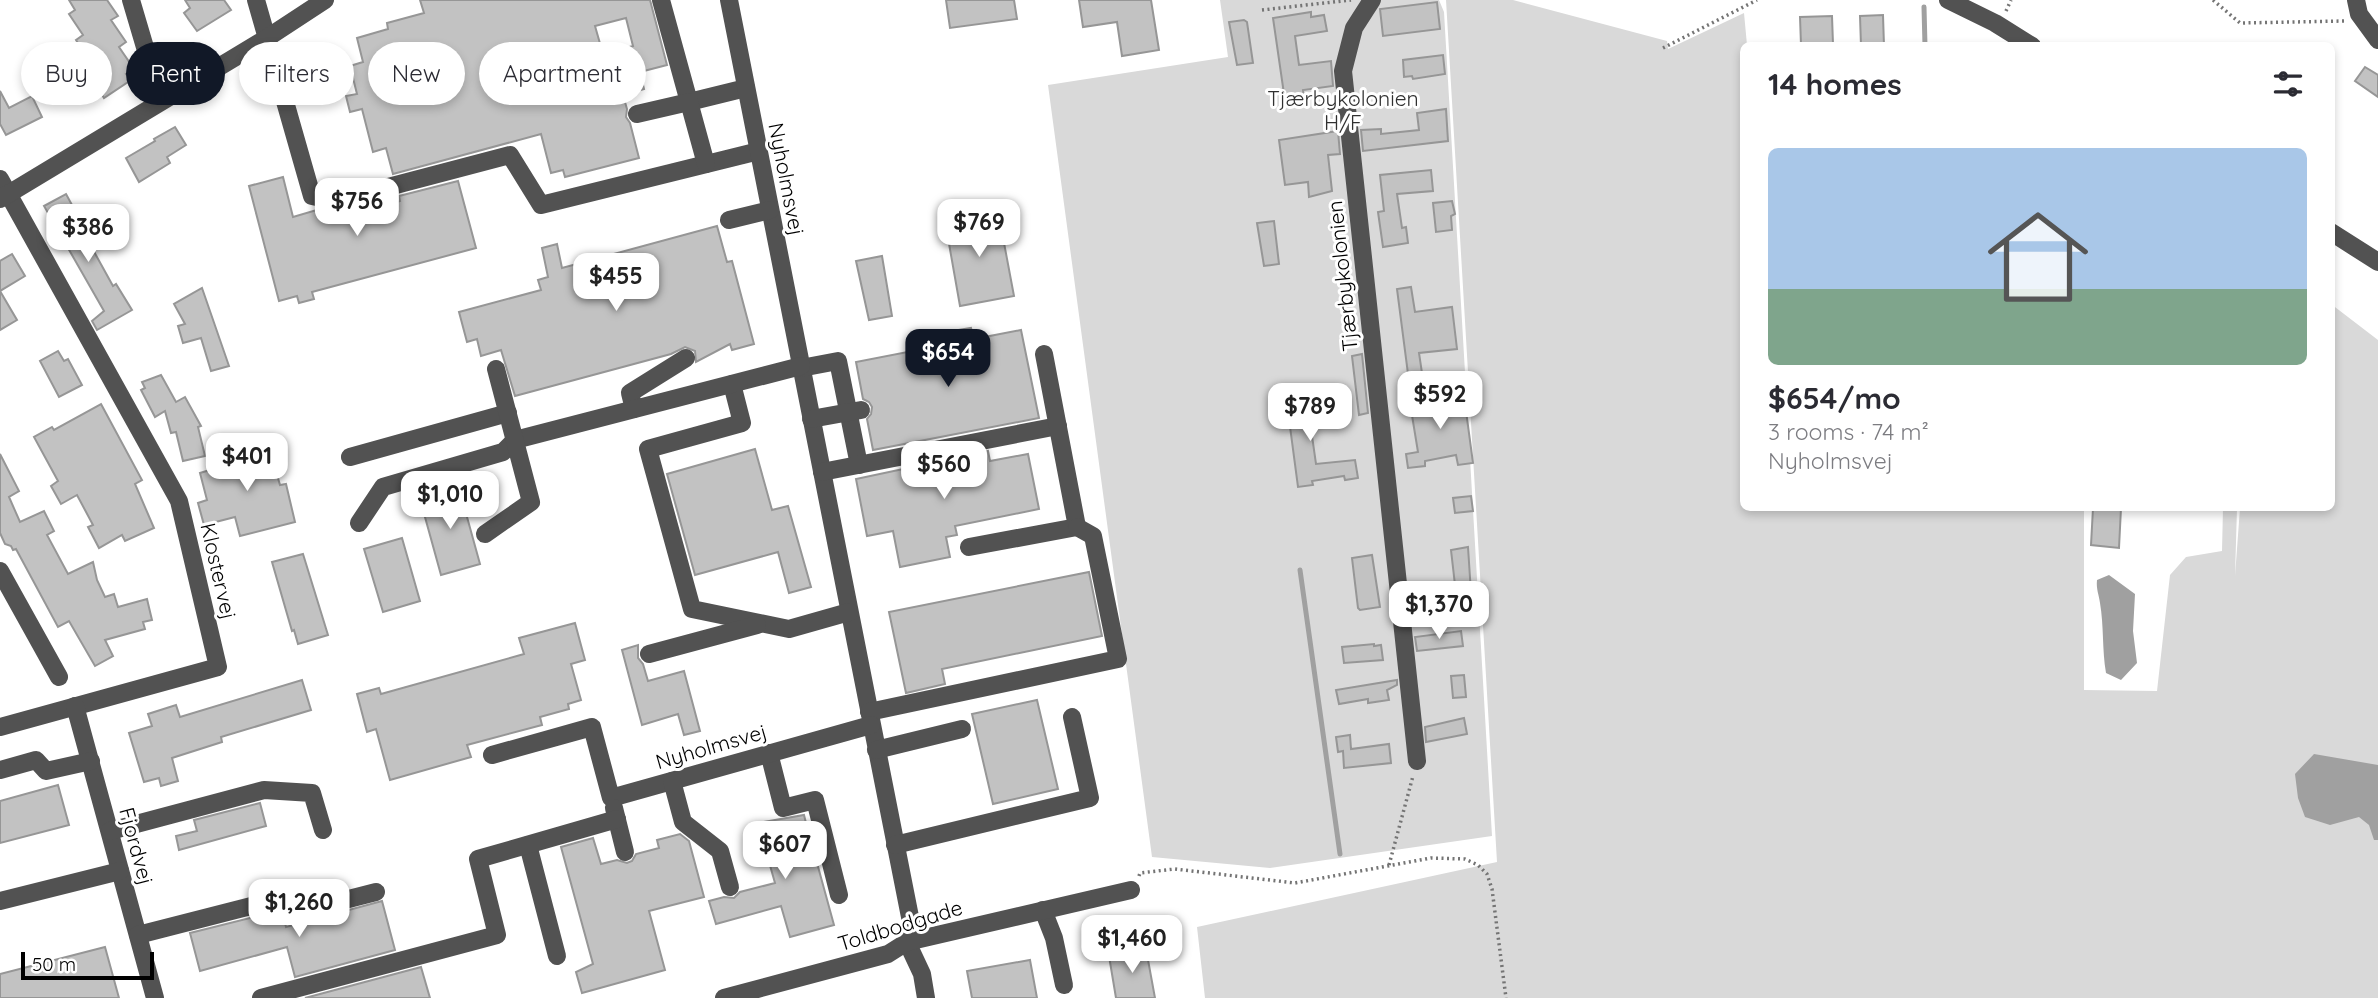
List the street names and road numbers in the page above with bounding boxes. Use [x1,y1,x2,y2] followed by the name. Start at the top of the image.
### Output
[763,120,811,238] street label: Nyholmsvej
[1321,199,1363,353] street label: Tjærbykolonien
[195,520,243,622] street label: Klostervej
[653,718,769,774] street label: Nyholmsvej
[114,804,160,888] street label: Fjordvej
[835,894,965,956] street label: Toldbodgade

